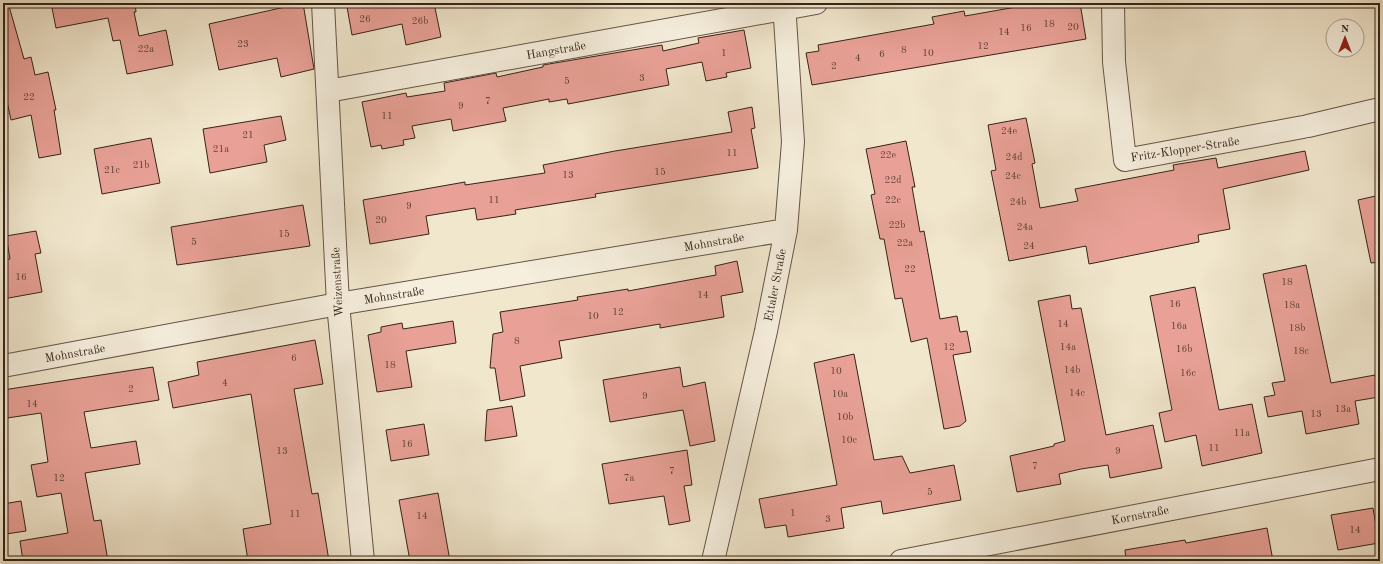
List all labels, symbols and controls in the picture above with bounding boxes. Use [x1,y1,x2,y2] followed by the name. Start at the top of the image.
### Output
[359,14,371,24] house number: 26
[412,16,428,26] house number: 26b
[1325,18,1365,58] north arrow
[1043,19,1055,29] house number: 18
[1067,22,1079,32] house number: 20
[1020,23,1032,33] house number: 16
[1341,24,1350,35] text: N
[998,27,1010,37] house number: 14
[237,39,249,49] house number: 23
[525,40,587,62] street label: Hangstraße
[977,41,989,51] house number: 12
[138,44,154,54] house number: 22a
[901,45,907,55] house number: 8
[721,48,727,58] house number: 1
[922,48,934,58] house number: 10
[879,49,885,59] house number: 6
[855,53,861,63] house number: 4
[831,61,837,71] house number: 2
[639,73,645,83] house number: 3
[564,76,570,86] house number: 5
[23,92,35,102] house number: 22
[485,96,491,106] house number: 7
[458,101,464,111] house number: 9
[381,111,393,121] house number: 11
[1001,126,1017,136] house number: 24e
[242,130,254,140] house number: 21
[1130,135,1241,165] street label: Fritz-Klopper-Straße
[213,144,229,154] house number: 21a
[726,148,738,158] house number: 11
[880,150,896,160] house number: 22e
[1006,152,1022,162] house number: 24d
[133,160,149,170] house number: 21b
[104,165,121,175] house number: 21c
[654,167,666,177] house number: 15
[562,170,574,180] house number: 13
[1005,171,1022,181] house number: 24c
[885,175,901,185] house number: 22d
[488,195,500,205] house number: 11
[885,195,902,205] house number: 22c
[1010,197,1026,207] house number: 24b
[406,201,412,211] house number: 9
[375,215,387,225] house number: 20
[889,220,905,230] house number: 22b
[1017,222,1033,232] house number: 24a
[278,229,290,239] house number: 15
[683,232,746,254] street label: Mohnstraße
[191,237,197,247] house number: 5
[897,238,913,248] house number: 22a
[1023,241,1035,251] house number: 24
[330,246,346,317] street label: Weizenstraße
[763,247,789,323] street label: Ettaler Straße
[904,264,916,274] house number: 22
[15,272,27,282] house number: 16
[1281,277,1293,287] house number: 18
[363,285,426,307] street label: Mohnstraße
[697,290,709,300] house number: 14
[1169,299,1181,309] house number: 16
[1284,300,1300,310] house number: 18a
[612,307,624,317] house number: 12
[587,311,599,321] house number: 10
[1057,319,1069,329] house number: 14
[1171,321,1187,331] house number: 16a
[1289,323,1305,333] house number: 18b
[514,336,520,346] house number: 8
[943,342,955,352] house number: 12
[1060,342,1076,352] house number: 14a
[44,343,107,365] street label: Mohnstraße
[1176,344,1192,354] house number: 16b
[1293,346,1310,356] house number: 18c
[291,353,297,363] house number: 6
[384,360,396,370] house number: 18
[1064,365,1080,375] house number: 14b
[830,366,842,376] house number: 10
[1180,368,1197,378] house number: 16c
[222,378,228,388] house number: 4
[128,384,134,394] house number: 2
[1069,388,1086,398] house number: 14c
[832,389,848,399] house number: 10a
[642,391,648,401] house number: 9
[26,399,38,409] house number: 14
[1335,404,1351,414] house number: 13a
[1310,409,1322,419] house number: 13
[837,412,853,422] house number: 10b
[1234,428,1250,438] house number: 11a
[841,435,858,445] house number: 10c
[401,439,413,449] house number: 16
[1208,443,1220,453] house number: 11
[276,446,288,456] house number: 13
[1115,446,1121,456] house number: 9
[1032,461,1038,471] house number: 7
[669,466,675,476] house number: 7
[53,473,65,483] house number: 12
[624,473,634,483] house number: 7a
[927,487,933,497] house number: 5
[1110,504,1171,527] street label: Kornstraße
[790,508,796,518] house number: 1
[289,509,301,519] house number: 11
[416,511,428,521] house number: 14
[825,514,831,524] house number: 3
[1349,525,1361,535] house number: 14

